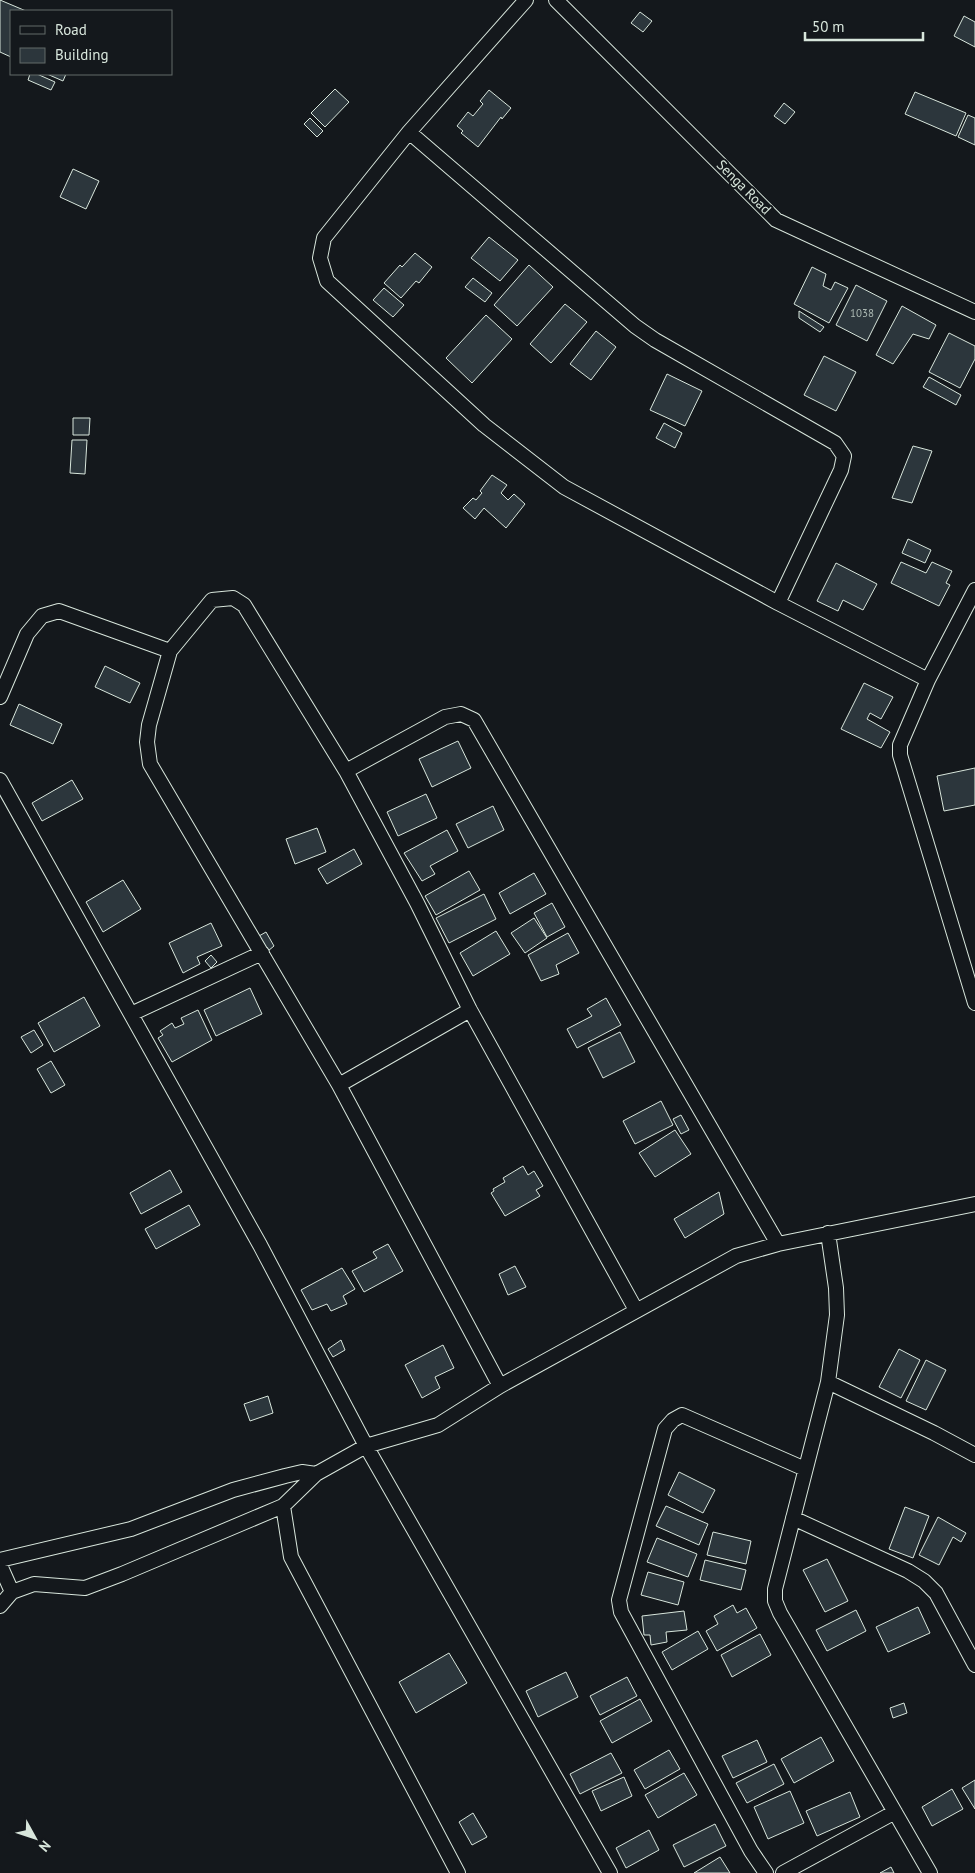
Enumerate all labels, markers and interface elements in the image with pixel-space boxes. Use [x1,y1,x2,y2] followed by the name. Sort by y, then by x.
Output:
[10,10,172,75] legend
[805,10,922,42] scale bar
[812,17,845,36] text: 50 m
[55,20,87,39] text: Road
[55,45,109,64] text: Building
[713,156,775,218] street label: Senga Road
[850,306,874,320] house number: 1038
[10,1813,60,1863] north arrow
[35,1837,55,1856] text: N

